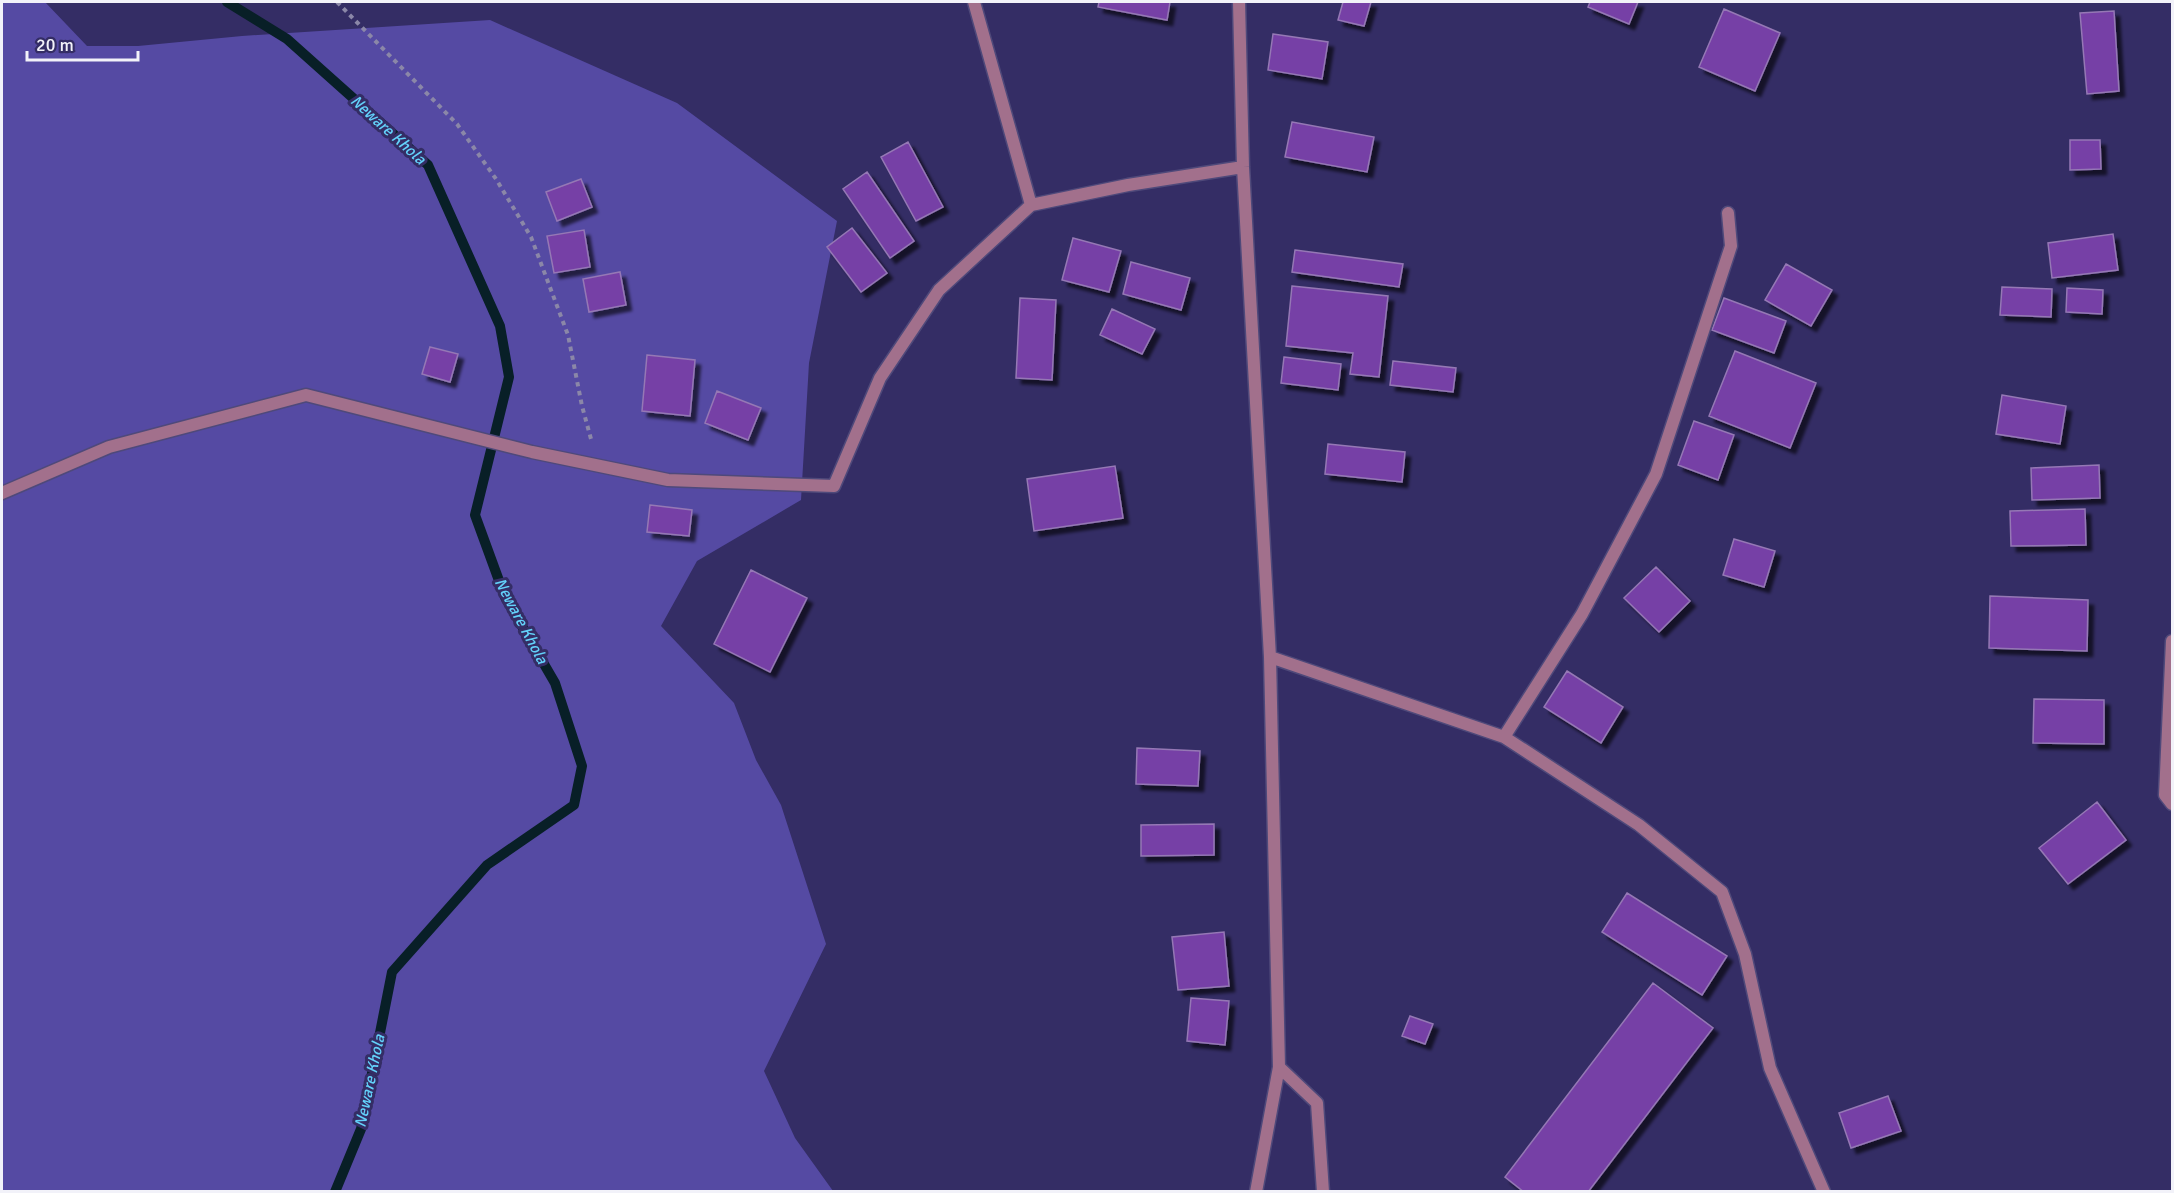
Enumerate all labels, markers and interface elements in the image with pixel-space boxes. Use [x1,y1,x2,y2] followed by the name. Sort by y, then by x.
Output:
[27,24,138,62] scale bar
[36,34,74,56] text: 20 m
[346,91,431,170] water label: Neware Khola
[490,574,552,668] water label: Neware Khola
[350,1032,390,1129] water label: Neware Khola

